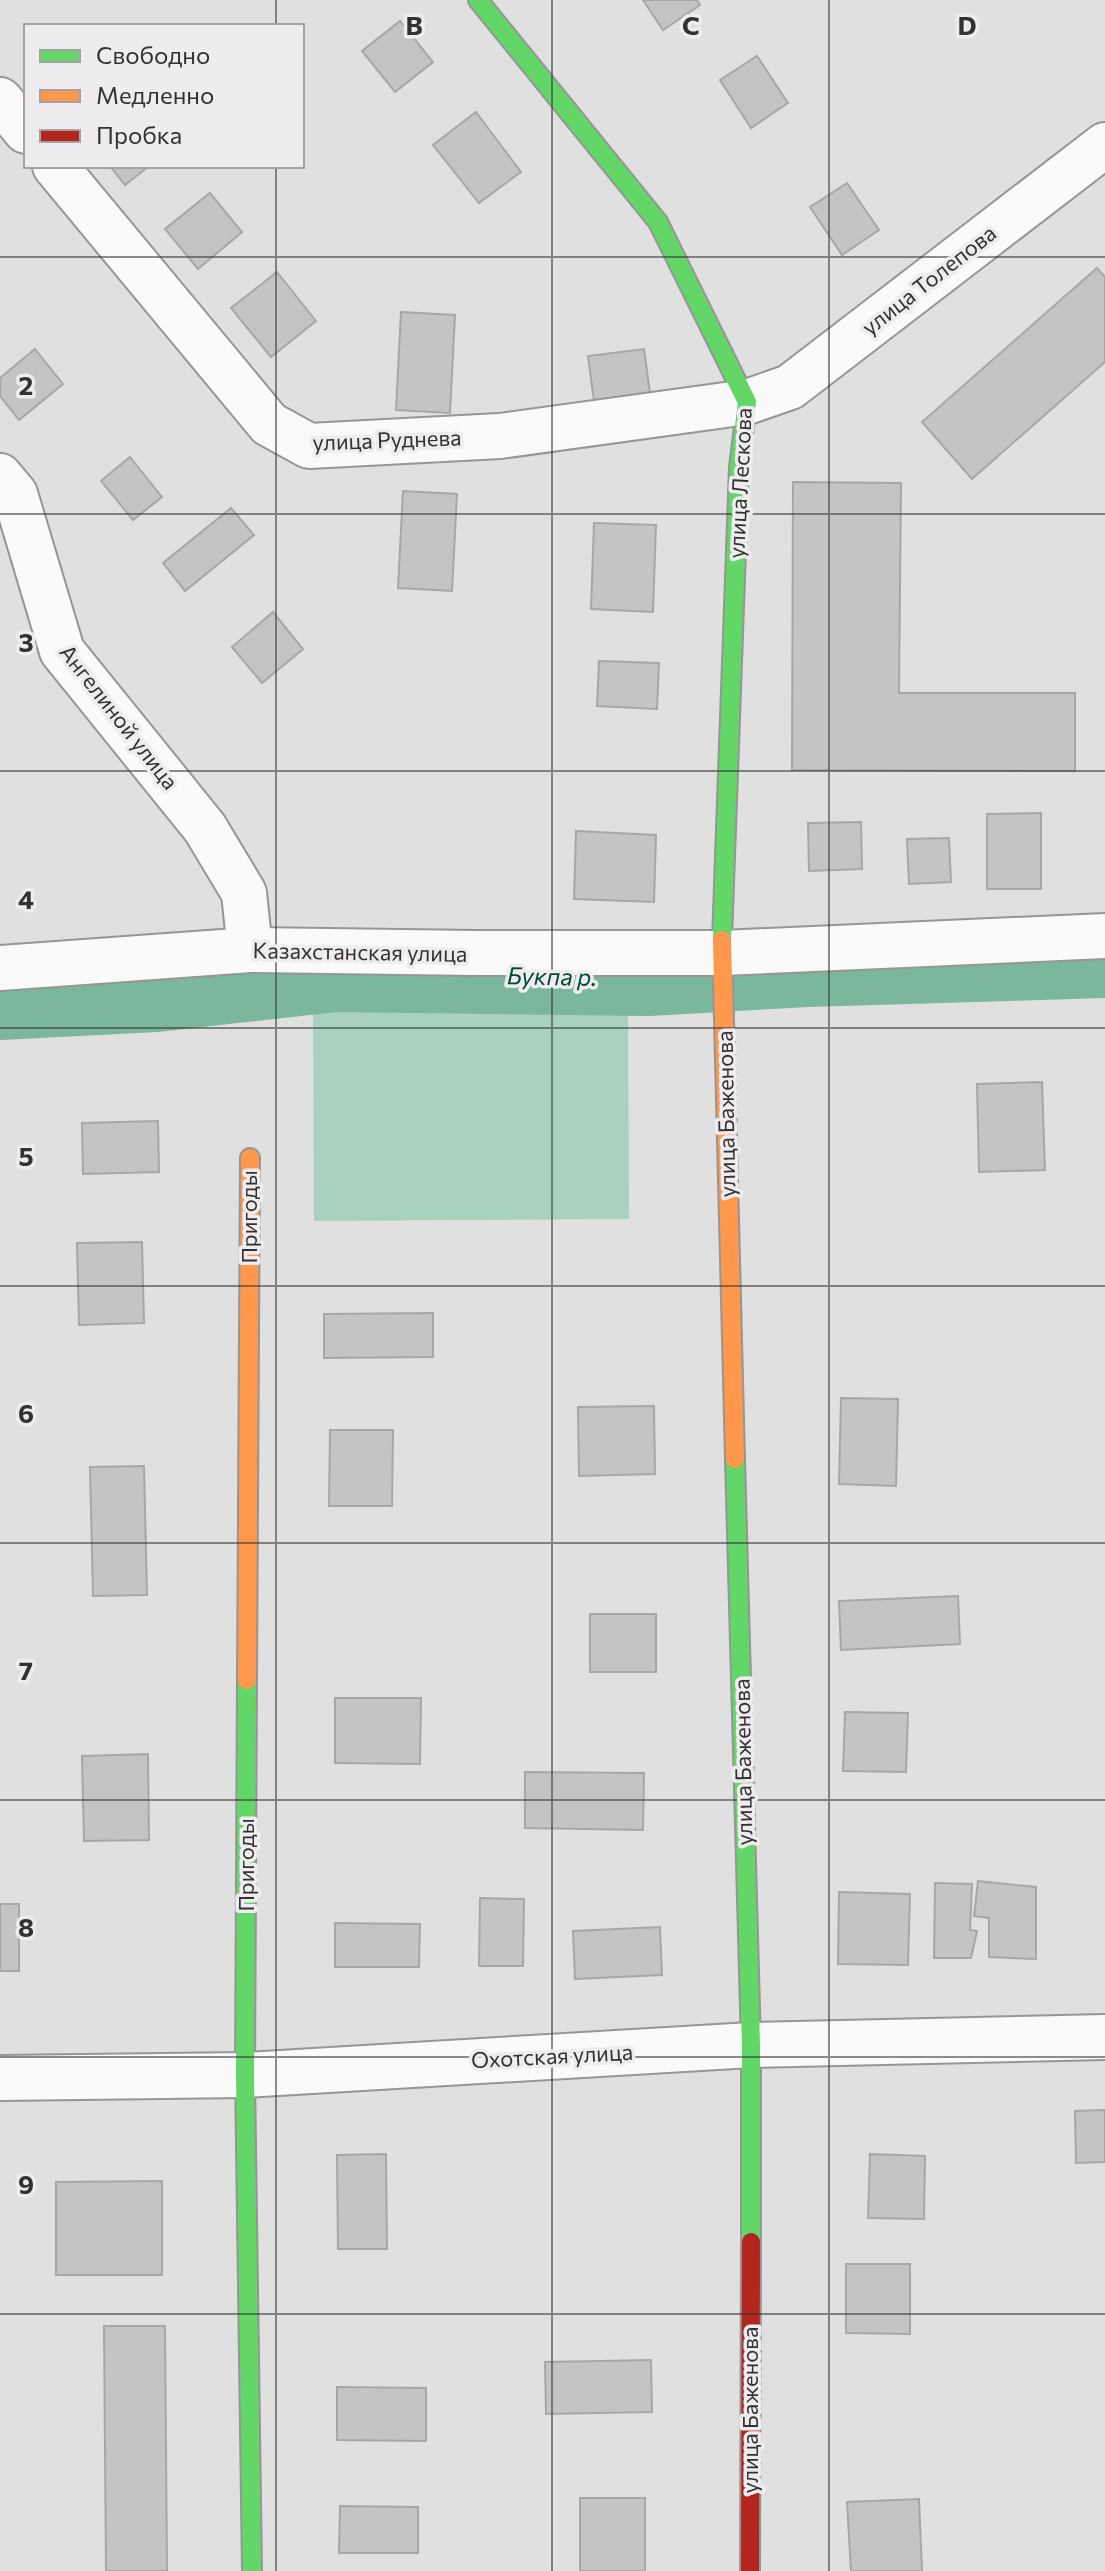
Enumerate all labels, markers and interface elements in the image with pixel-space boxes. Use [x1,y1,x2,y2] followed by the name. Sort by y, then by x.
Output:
[405,9,423,40] text: B
[682,9,700,40] text: C
[957,9,977,40] text: D
[24,24,304,168] legend
[96,40,210,69] text: Свободно
[96,80,214,109] text: Медленно
[96,120,182,149] text: Пробка
[856,219,1001,340] street label: улица Толепова
[19,369,33,400] text: 2
[722,407,757,559] street label: улица Лескова
[312,423,462,456] street label: улица Руднева
[18,626,34,657] text: 3
[54,639,184,795] street label: Ангелиной улица
[18,883,34,914] text: 4
[252,936,468,967] street label: Казахстанская улица
[507,960,597,991] water label: Букпа р.
[711,1030,740,1198] street label: улица Баженова
[18,1140,34,1171] text: 5
[235,1170,262,1264] street label: Пригоды
[18,1397,34,1428] text: 6
[19,1654,33,1685] text: 7
[728,1678,757,1846] street label: улица Баженова
[232,1818,259,1912] street label: Пригоды
[18,1911,34,1942] text: 8
[470,2038,634,2073] street label: Охотская улица
[18,2168,34,2199] text: 9
[736,2327,763,2493] street label: улица Баженова

